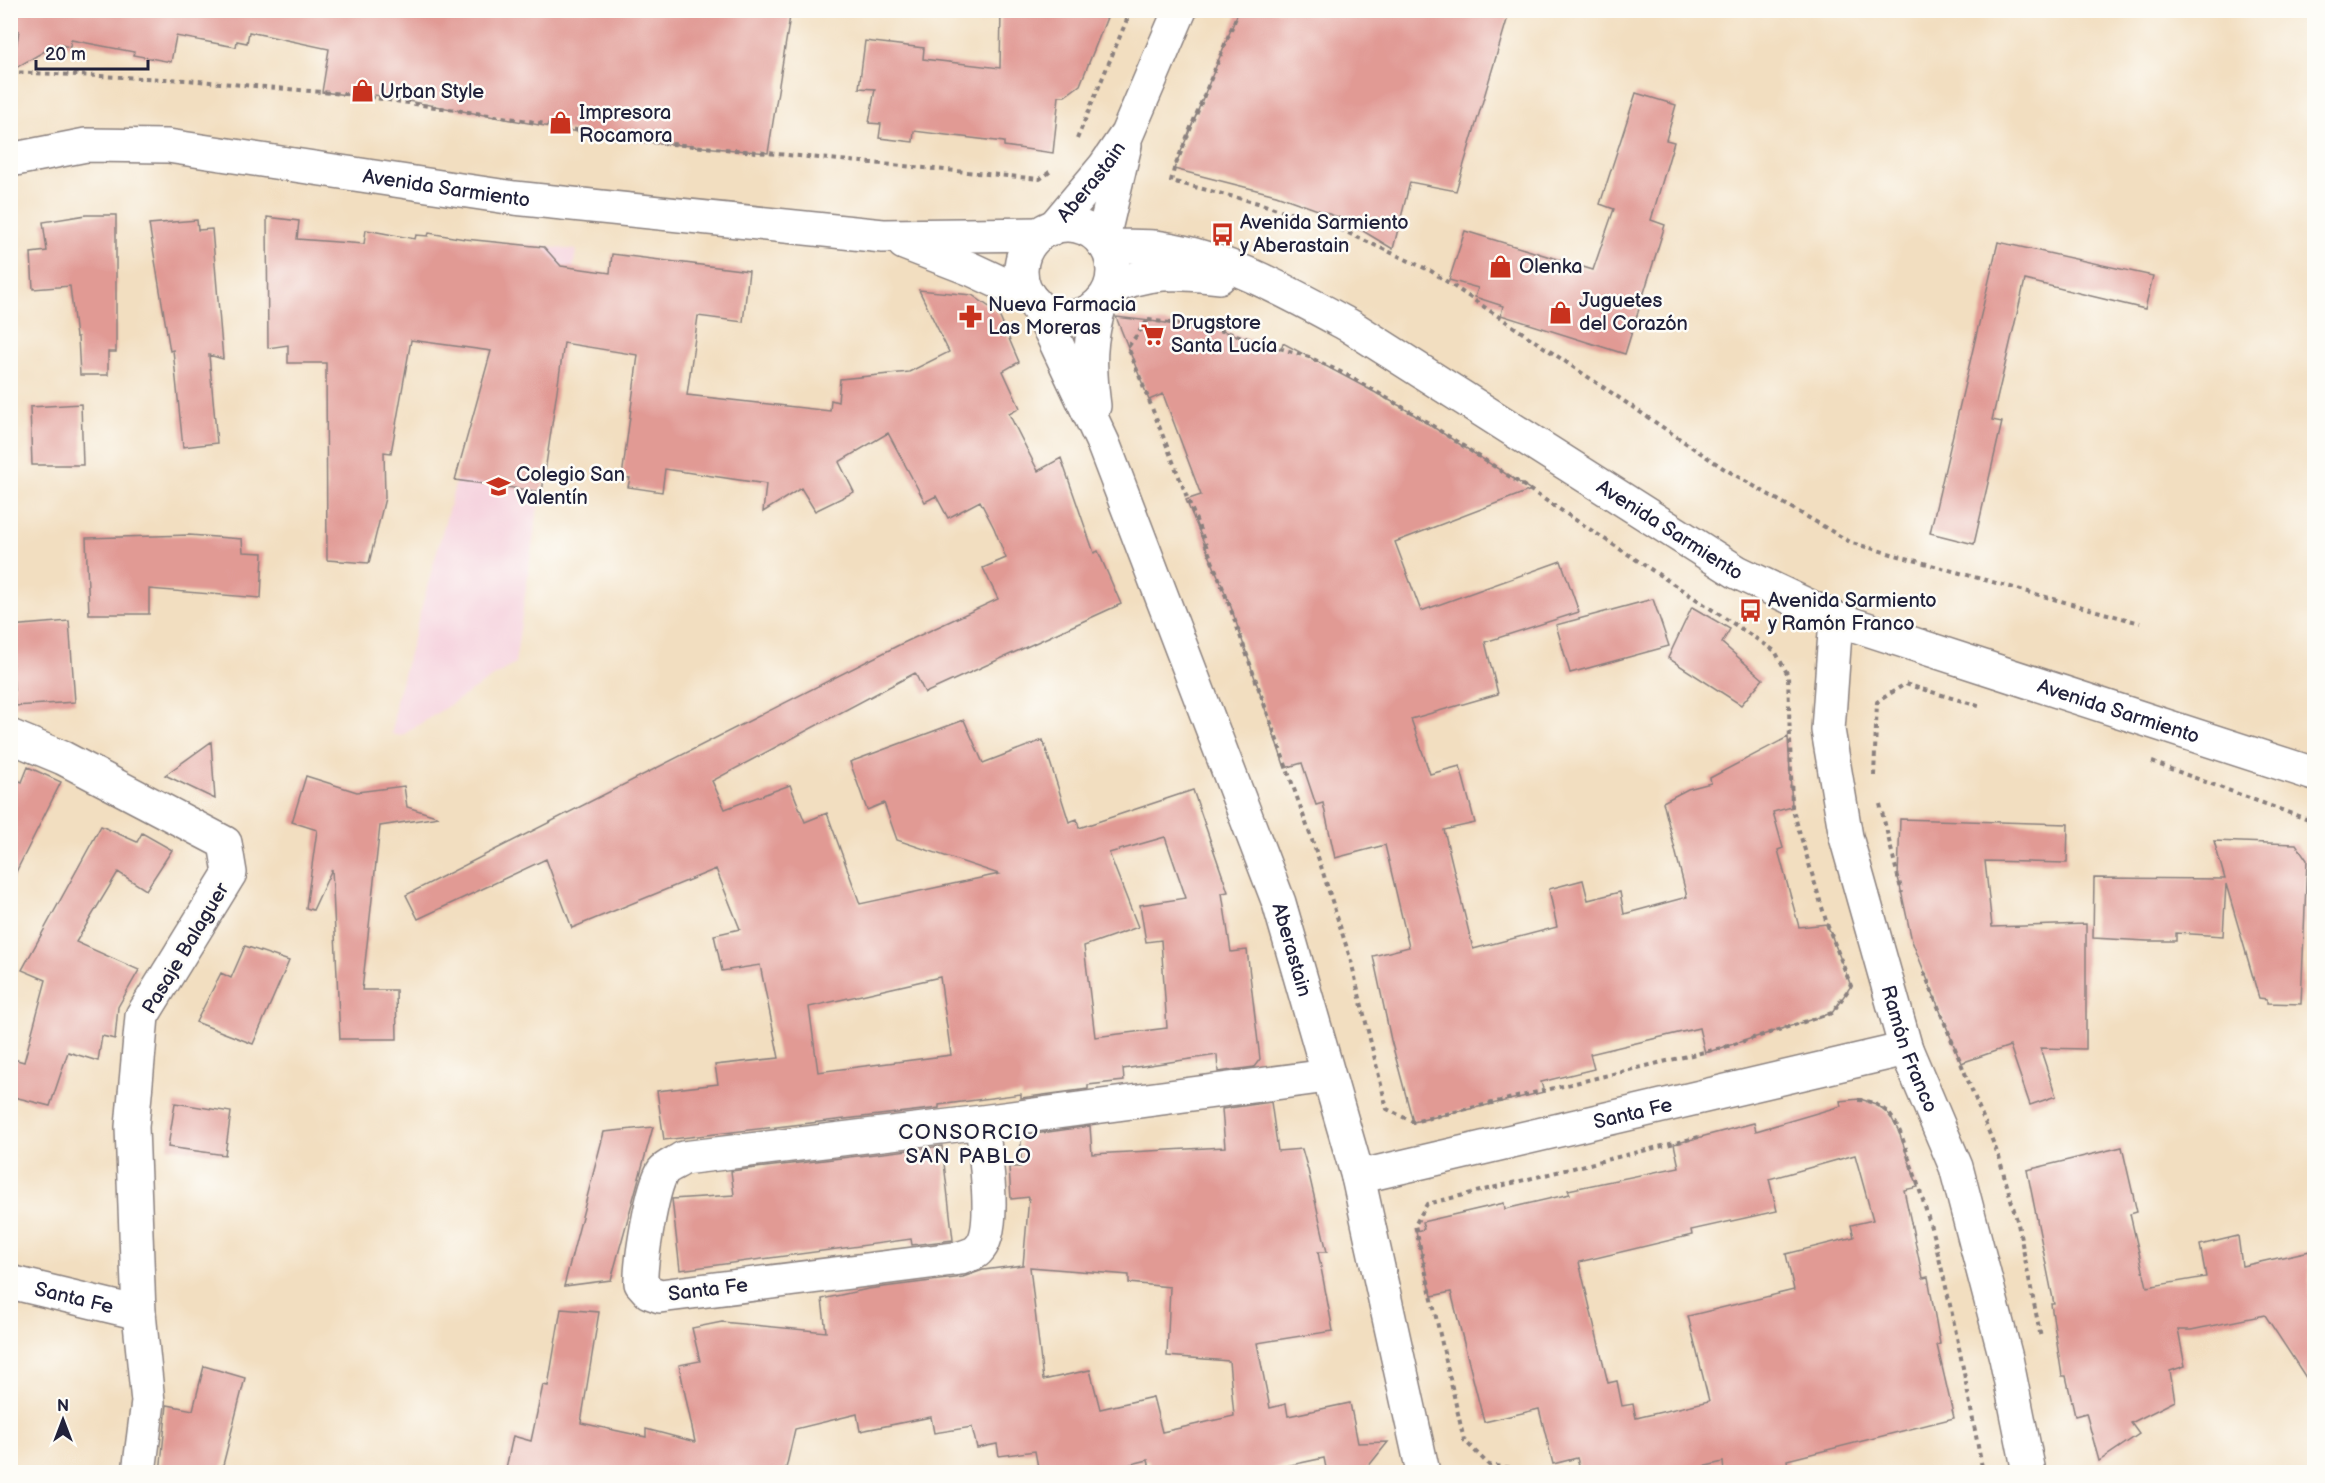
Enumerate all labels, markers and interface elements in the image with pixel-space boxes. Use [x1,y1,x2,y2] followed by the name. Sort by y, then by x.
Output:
[36,33,148,71] scale bar
[45,44,86,65] text: 20 m
[349,78,375,104] shop icon: Urban Style
[380,80,484,104] place label: Urban Style
[579,101,673,148] place label: Impresora Rocamora
[548,110,574,136] shop icon: Impresora Rocamora
[1052,137,1131,227] street label: Aberastain
[361,164,531,213] street label: Avenida Sarmiento
[1239,211,1409,258] place label: Avenida Sarmiento y Aberastain
[1209,221,1235,247] bus stop icon: Avenida Sarmiento y Aberastain
[1488,253,1514,279] shop icon: Olenka
[1519,255,1582,279] place label: Olenka
[1579,289,1688,336] place label: Juguetes del Corazón
[988,293,1136,340] place label: Nueva Farmacia Las Moreras
[1548,299,1574,325] shop icon: Juguetes del Corazón
[957,303,983,329] pharmacy icon: Nueva Farmacia Las Moreras
[1171,311,1277,358] place label: Drugstore Santa Lucía
[1140,321,1166,347] supermarket icon: Drugstore Santa Lucía
[516,463,625,510] place label: Colegio San Valentín
[485,473,511,499] school or university icon: Colegio San Valentín
[1592,475,1747,586] street label: Avenida Sarmiento
[1767,589,1937,636] place label: Avenida Sarmiento y Ramón Franco
[1737,598,1763,624] bus stop icon: Avenida Sarmiento y Ramón Franco
[2034,674,2202,749] street label: Avenida Sarmiento
[137,878,235,1018] street label: Pasaje Balaguer
[1267,900,1316,999] street label: Aberastain
[1876,983,1943,1116] street label: Ramón Franco
[1591,1093,1675,1135] street label: Santa Fe
[898,1120,1040,1169] district label: CONSORCIO SAN PABLO
[667,1273,749,1307] street label: Santa Fe
[32,1277,116,1319] street label: Santa Fe
[33,1390,93,1450] north arrow
[57,1397,69,1416] text: N

